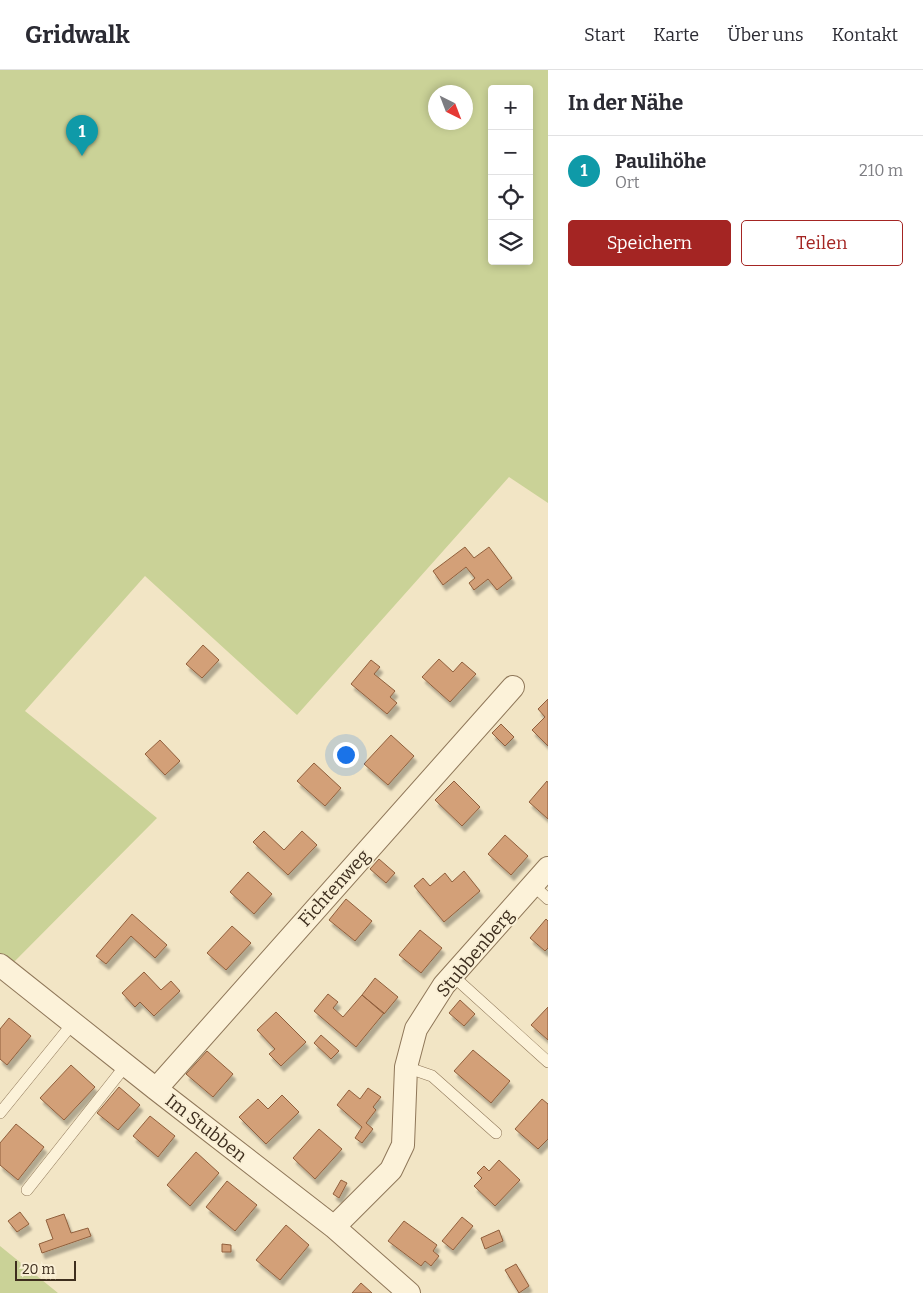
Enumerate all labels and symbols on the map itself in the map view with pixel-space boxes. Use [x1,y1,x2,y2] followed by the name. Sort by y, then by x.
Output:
[428,85,473,130] north arrow
[66,115,98,156] pin: 1
[333,742,359,768] your location
[294,845,374,931] street label: Fichtenweg
[432,904,518,1002] street label: Stubbenberg
[161,1089,252,1167] street label: Im Stubben
[15,1258,76,1281] scale bar

